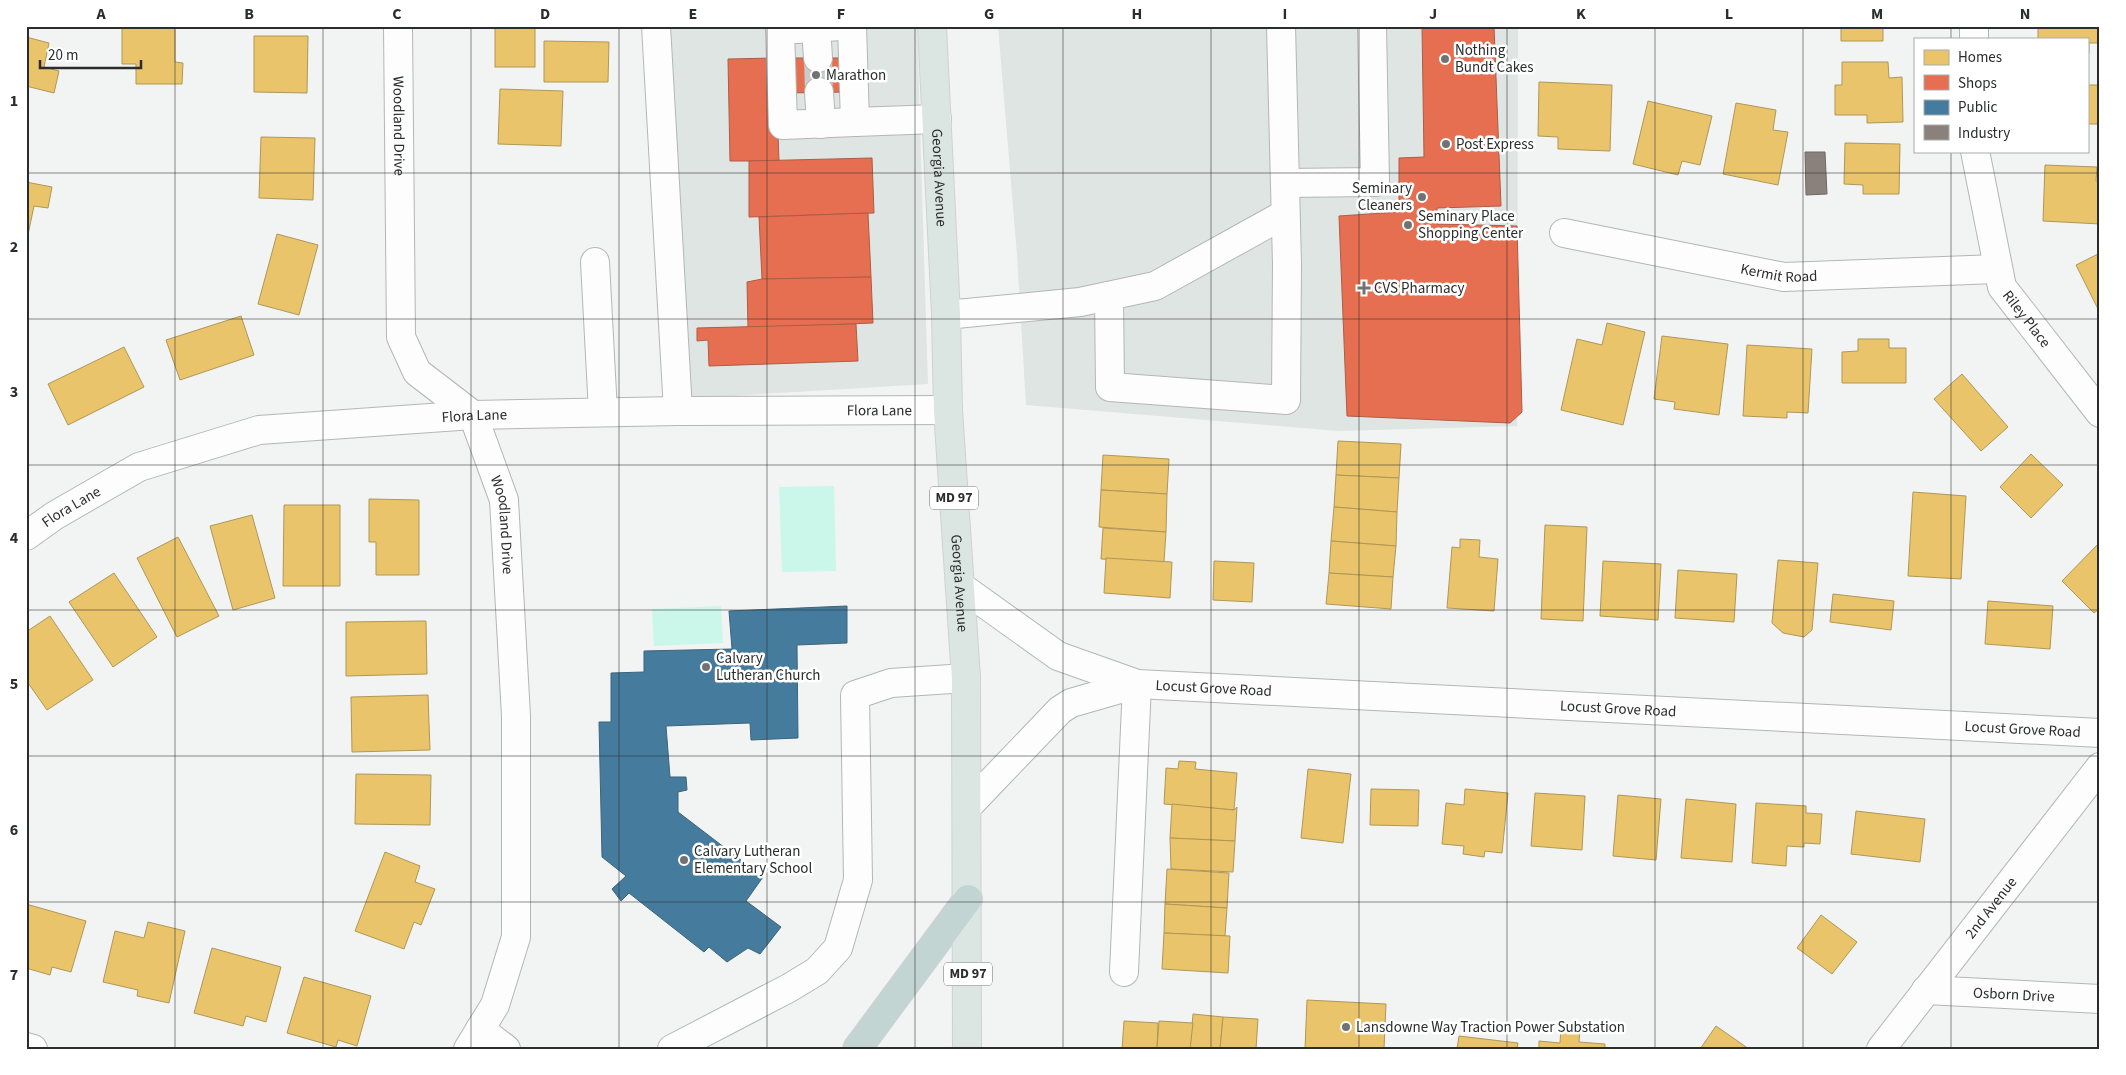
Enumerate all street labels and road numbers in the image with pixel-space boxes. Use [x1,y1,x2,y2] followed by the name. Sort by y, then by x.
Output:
[388,76,410,176] street label: Woodland Drive
[926,128,952,227] street label: Georgia Avenue
[1739,258,1818,288] street label: Kermit Road
[1998,286,2056,352] street label: Riley Place
[847,400,912,421] street label: Flora Lane
[441,404,507,428] street label: Flora Lane
[485,472,519,575] street label: Woodland Drive
[37,481,105,532] street label: Flora Lane
[930,486,978,509] road number: MD 97
[946,534,973,633] street label: Georgia Avenue
[1155,674,1272,701] street label: Locust Grove Road
[1559,695,1677,722] street label: Locust Grove Road
[1964,716,2081,743] street label: Locust Grove Road
[1960,872,2022,943] street label: 2nd Avenue
[944,962,992,986] road number: MD 97
[1973,982,2055,1007] street label: Osborn Drive

